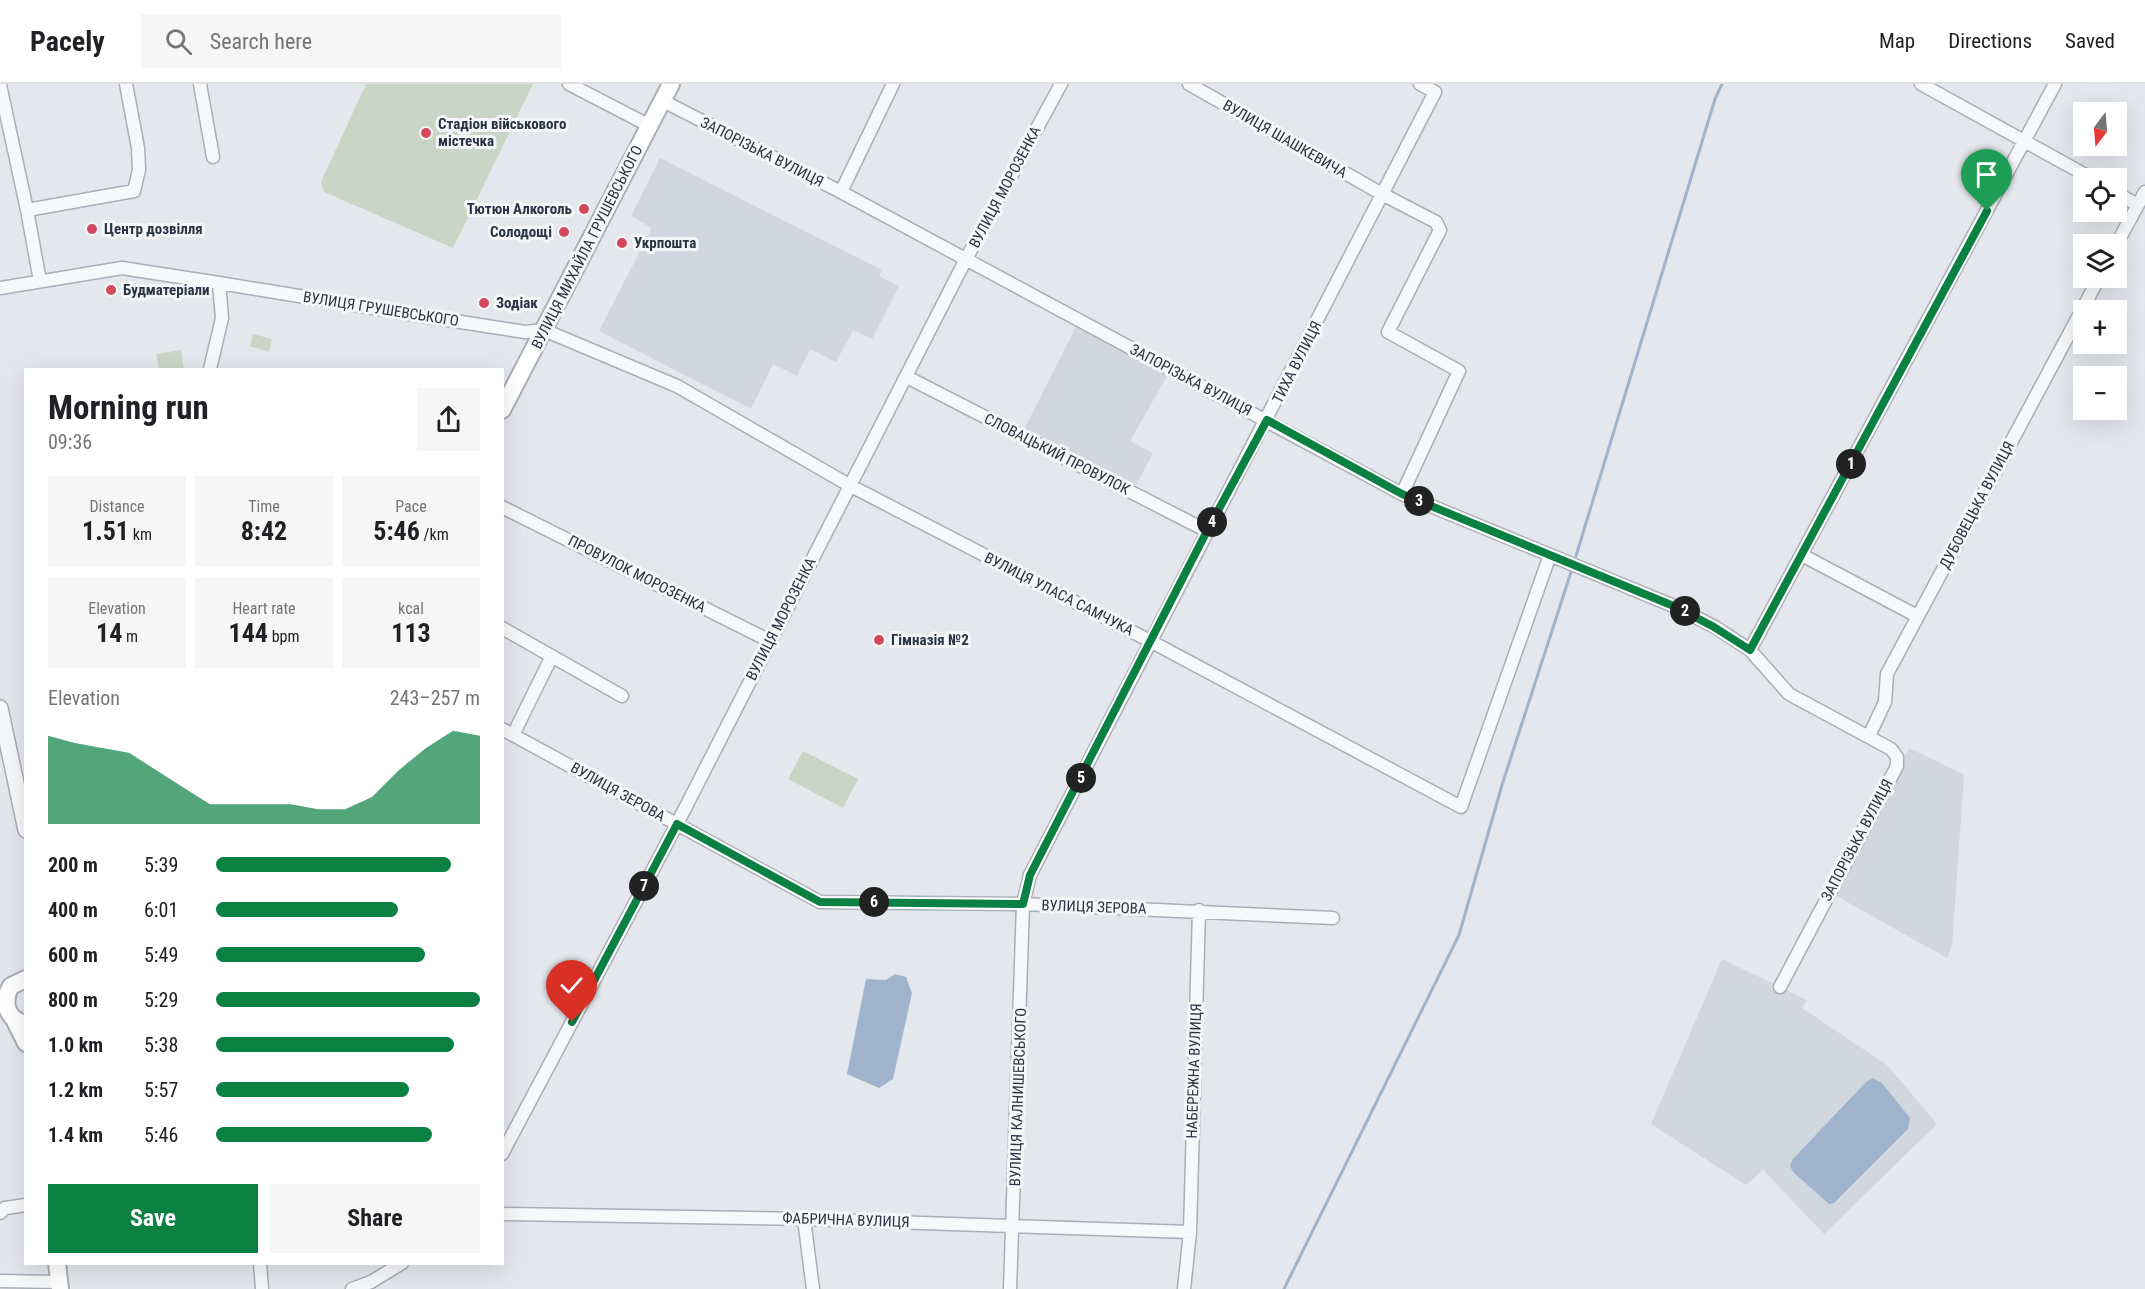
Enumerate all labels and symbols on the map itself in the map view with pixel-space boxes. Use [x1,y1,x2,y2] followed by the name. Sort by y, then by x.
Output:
[1220,96,1350,182] street label: ВУЛИЦЯ ШАШКЕВИЧА
[2073,102,2127,156] north arrow
[697,113,827,191] street label: ЗАПОРІЗЬКА ВУЛИЦЯ
[438,115,566,150] place label: Стадіон військового містечка
[965,123,1045,251] street label: ВУЛИЦЯ МОРОЗЕНКА
[419,126,433,140] marker: Стадіон військового містечка
[528,142,646,352] street label: ВУЛИЦЯ МИХАЙЛА ГРУШЕВСЬКОГО
[1961,149,2012,211] pin
[467,200,573,218] place label: Тютюн Алкоголь
[577,202,591,216] marker: Тютюн Алкоголь
[104,220,203,238] place label: Центр дозвілля
[85,222,99,236] marker: Центр дозвілля
[490,223,552,241] place label: Солодощі
[557,225,571,239] marker: Солодощі
[634,234,696,252] place label: Укрпошта
[615,236,629,250] marker: Укрпошта
[123,281,210,299] place label: Будматеріали
[104,283,118,297] marker: Будматеріали
[302,288,460,330] street label: ВУЛИЦЯ ГРУШЕВСЬКОГО
[496,294,538,312] place label: Зодіак
[477,296,491,310] marker: Зодіак
[1269,318,1325,406] street label: ТИХА ВУЛИЦЯ
[1127,340,1255,420] street label: ЗАПОРІЗЬКА ВУЛИЦЯ
[981,409,1133,499] street label: СЛОВАЦЬКИЙ ПРОВУЛОК
[1936,438,2018,572] street label: ДУБОВЕЦЬКА ВУЛИЦЯ
[1836,449,1866,479] pin: 1
[1404,486,1434,516] pin: 3
[1197,507,1227,537] pin: 4
[565,531,709,617] street label: ПРОВУЛОК МОРОЗЕНКА
[981,549,1137,640] street label: ВУЛИЦЯ УЛАСА САМЧУКА
[742,554,820,683] street label: ВУЛИЦЯ МОРОЗЕНКА
[1670,596,1700,626] pin: 2
[891,631,969,649] place label: Гімназія №2
[872,633,886,647] marker: Гімназія №2
[568,759,669,826] street label: ВУЛИЦЯ ЗЕРОВА
[1066,763,1096,793] pin: 5
[1817,776,1897,904] street label: ЗАПОРІЗЬКА ВУЛИЦЯ
[629,871,659,901] pin: 7
[859,887,889,917] pin: 6
[1041,896,1147,918] street label: ВУЛИЦЯ ЗЕРОВА
[546,960,597,1022] pin
[1183,1003,1205,1139] street label: НАБЕРЕЖНА ВУЛИЦЯ
[1006,1007,1030,1187] street label: ВУЛИЦЯ КАЛНИШЕВСЬКОГО
[782,1209,910,1231] street label: ФАБРИЧНА ВУЛИЦЯ

